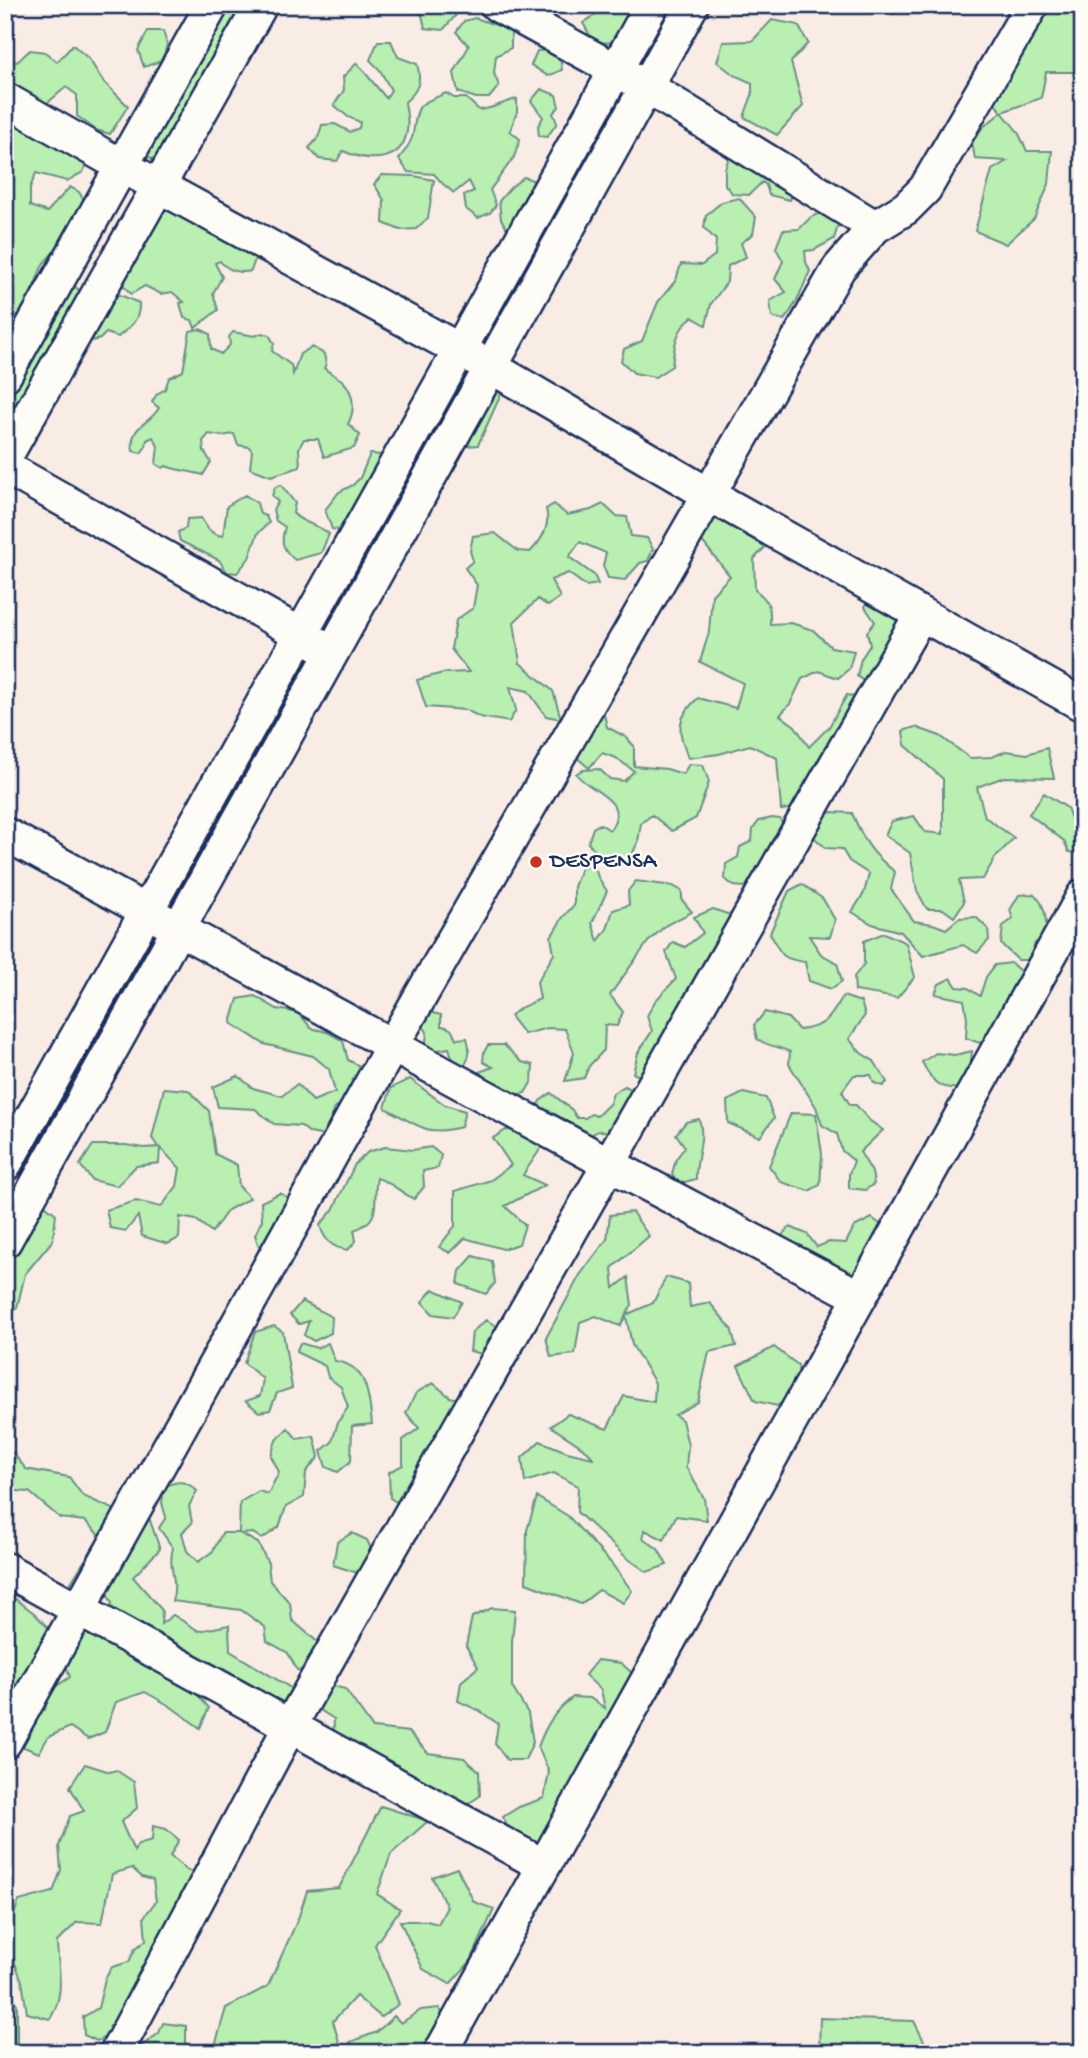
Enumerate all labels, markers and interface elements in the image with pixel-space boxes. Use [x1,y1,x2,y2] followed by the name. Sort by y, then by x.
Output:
[548,849,658,876] place label: DESPENSA
[528,854,544,870] marker: DESPENSA

